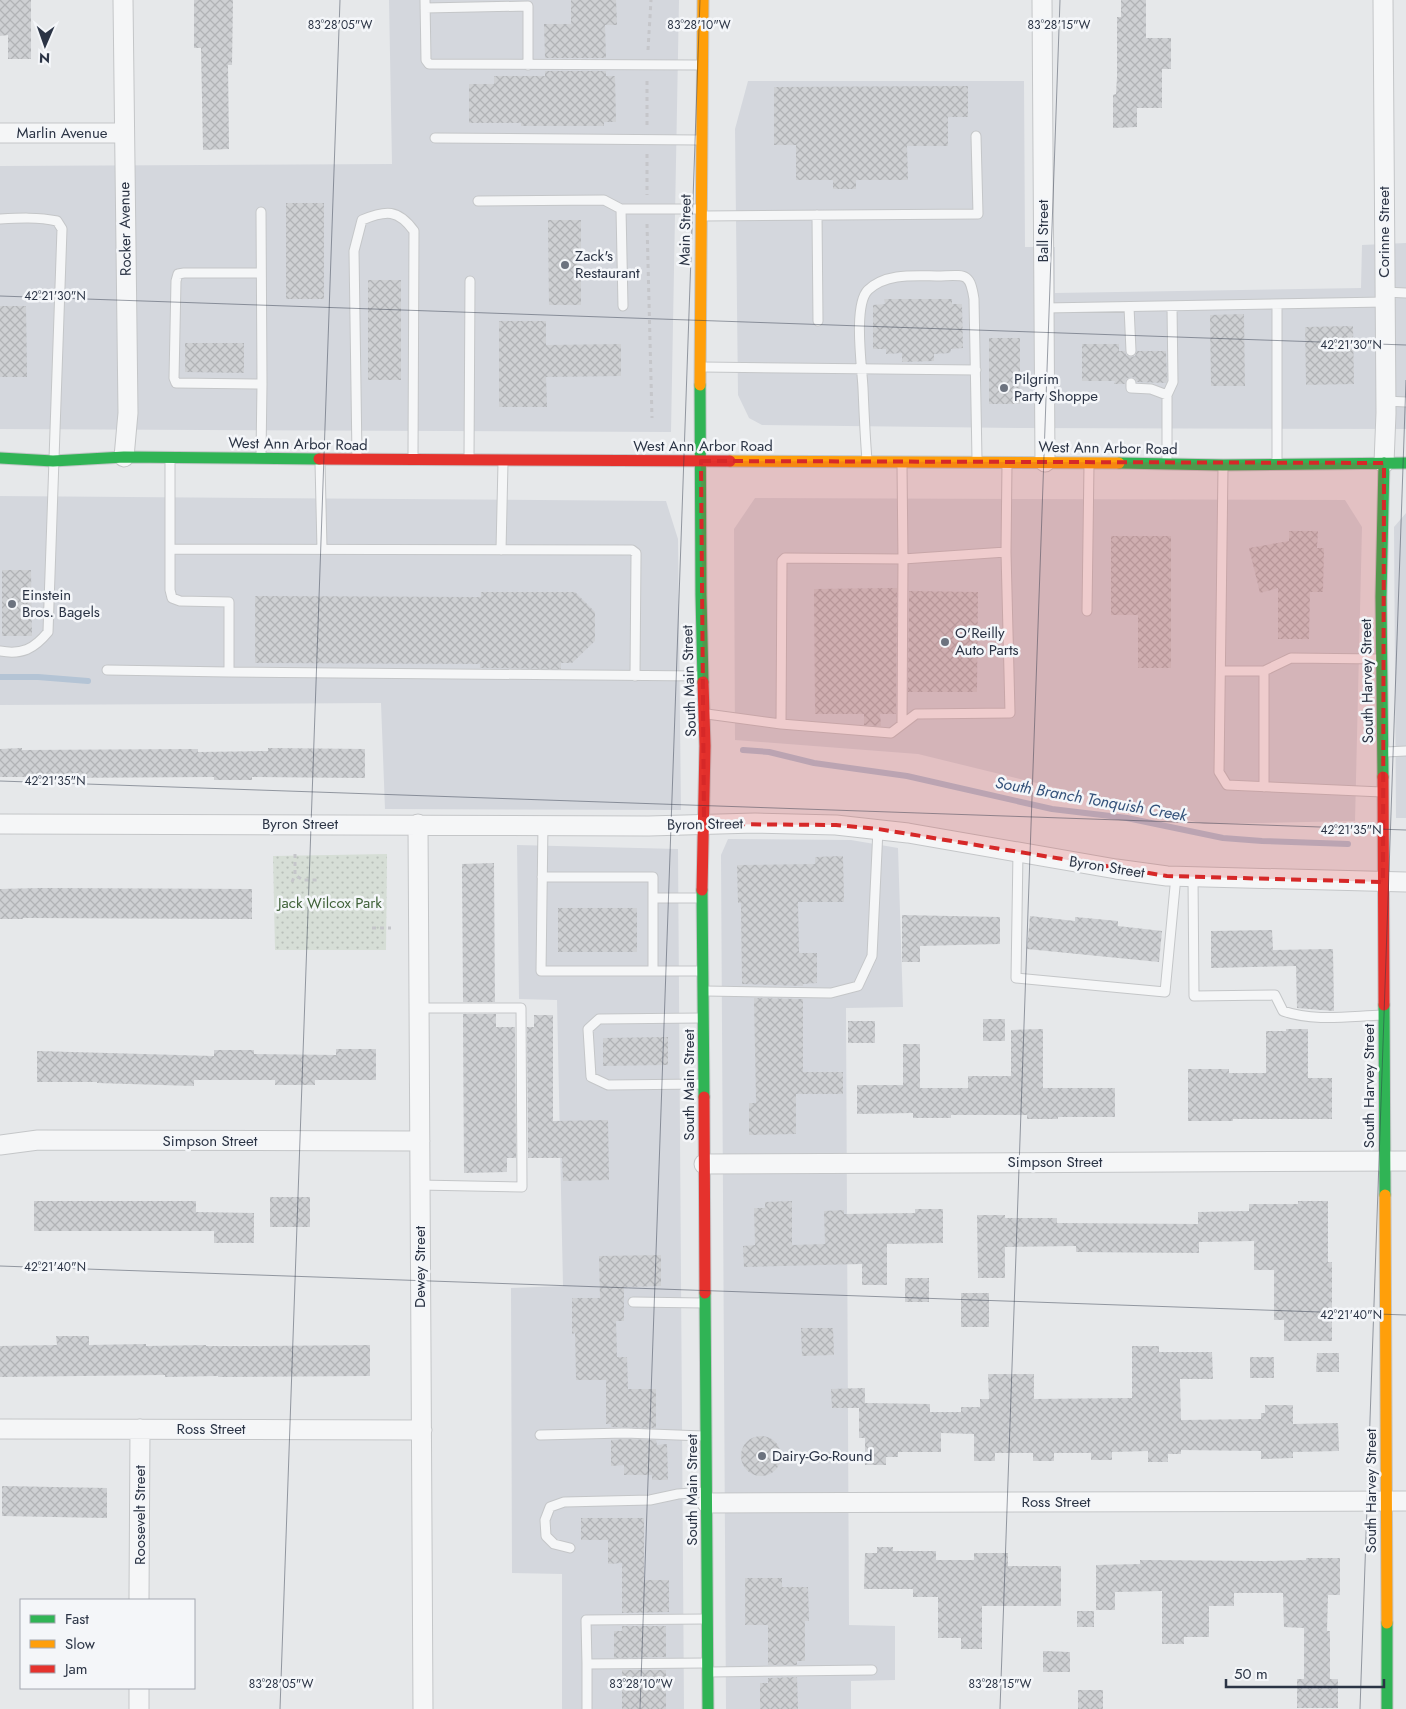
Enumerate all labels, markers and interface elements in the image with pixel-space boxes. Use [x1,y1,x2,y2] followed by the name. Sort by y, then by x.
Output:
[308,16,372,34] text: 83°28'05"W
[667,16,731,34] text: 83°28'10"W
[1028,16,1091,34] text: 83°28'15"W
[20,20,70,70] north arrow
[39,48,50,68] text: N
[17,122,108,144] street label: Marlin Avenue
[113,181,137,276] street label: Rocker Avenue
[1373,186,1395,278] street label: Corinne Street
[673,194,697,266] street label: Main Street
[1032,199,1054,262] street label: Ball Street
[575,245,640,284] place label: Zack's Restaurant
[559,259,571,271] marker: Zack's Restaurant
[24,287,86,305] text: 42°21'30"N
[1320,336,1382,354] text: 42°21'30"N
[1014,368,1098,407] place label: Pilgrim Party Shoppe
[998,382,1010,394] marker: Pilgrim Party Shoppe
[228,432,368,456] street label: West Ann Arbor Road
[633,435,773,457] street label: West Ann Arbor Road
[1038,436,1178,460] street label: West Ann Arbor Road
[22,584,100,623] place label: Einstein Bros. Bagels
[6,598,18,610] marker: Einstein Bros. Bagels
[1355,618,1379,743] street label: South Harvey Street
[955,622,1019,661] place label: O'Reilly Auto Parts
[676,624,702,737] street label: South Main Street
[939,636,951,648] marker: O'Reilly Auto Parts
[993,771,1190,827] water label: South Branch Tonquish Creek
[24,772,86,790] text: 42°21'35"N
[667,812,744,836] street label: Byron Street
[262,813,339,835] street label: Byron Street
[1320,821,1382,839] text: 42°21'35"N
[1068,850,1147,884] street label: Byron Street
[276,892,382,914] park label: Jack Wilcox Park
[1358,1023,1380,1148] street label: South Harvey Street
[678,1029,700,1141] street label: South Main Street
[163,1130,258,1152] street label: Simpson Street
[1008,1151,1103,1173] street label: Simpson Street
[409,1226,431,1308] street label: Dewey Street
[24,1258,86,1276] text: 42°21'40"N
[1320,1306,1382,1324] text: 42°21'40"N
[177,1418,246,1440] street label: Ross Street
[1360,1428,1382,1553] street label: South Harvey Street
[681,1434,703,1546] street label: South Main Street
[772,1445,873,1467] place label: Dairy-Go-Round
[756,1450,768,1462] marker: Dairy-Go-Round
[129,1465,151,1565] street label: Roosevelt Street
[1022,1491,1091,1513] street label: Ross Street
[20,1599,195,1689] legend
[65,1608,89,1630] text: Fast
[65,1633,96,1655] text: Slow
[1226,1656,1384,1688] scale bar
[63,1658,88,1680] text: Jam
[1234,1663,1268,1685] text: 50 m
[249,1675,313,1693] text: 83°28'05"W
[609,1675,673,1693] text: 83°28'10"W
[969,1675,1032,1693] text: 83°28'15"W

